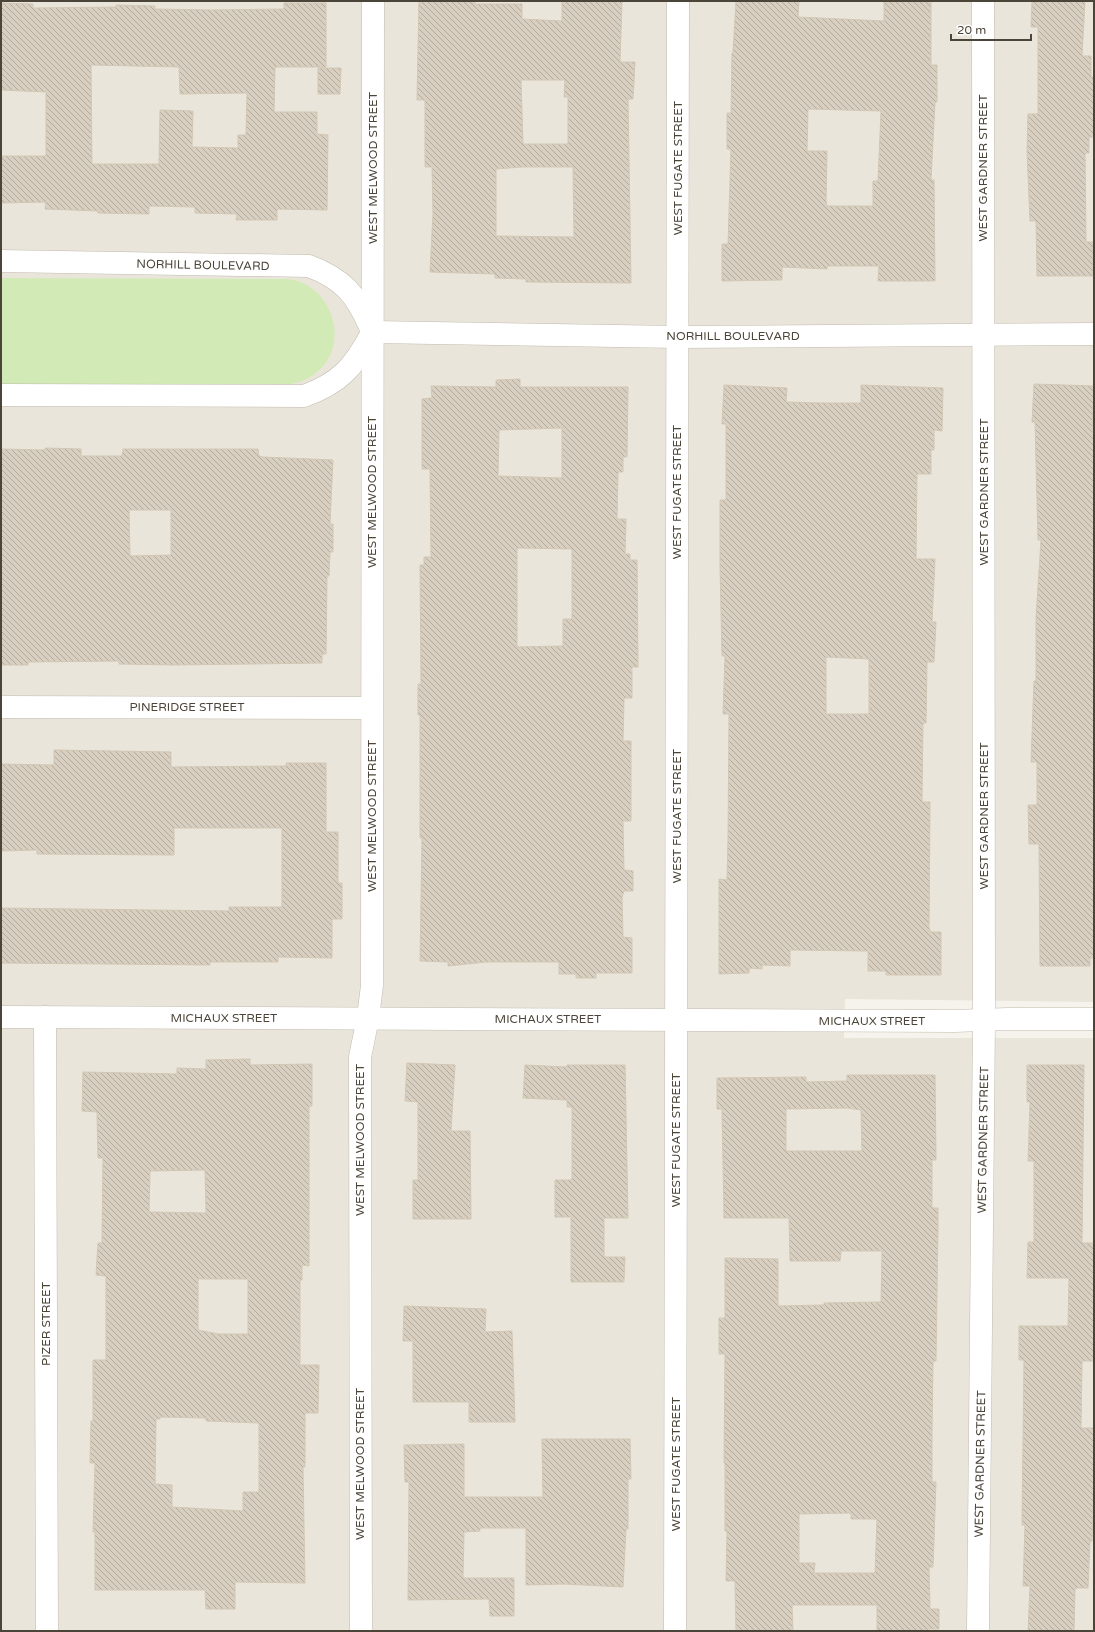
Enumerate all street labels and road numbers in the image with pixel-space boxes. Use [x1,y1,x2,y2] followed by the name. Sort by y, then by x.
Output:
[366,91,380,244] street label: WEST MELWOOD STREET
[976,94,990,242] street label: WEST GARDNER STREET
[671,100,685,235] street label: WEST FUGATE STREET
[136,257,270,273] street label: NORHILL BOULEVARD
[666,329,800,343] street label: NORHILL BOULEVARD
[365,415,379,568] street label: WEST MELWOOD STREET
[977,418,991,566] street label: WEST GARDNER STREET
[670,424,684,559] street label: WEST FUGATE STREET
[129,700,245,714] street label: PINERIDGE STREET
[365,739,379,892] street label: WEST MELWOOD STREET
[977,742,991,890] street label: WEST GARDNER STREET
[670,748,684,883] street label: WEST FUGATE STREET
[171,1011,278,1025] street label: MICHAUX STREET
[495,1012,602,1026] street label: MICHAUX STREET
[819,1014,926,1028] street label: MICHAUX STREET
[353,1063,367,1216] street label: WEST MELWOOD STREET
[975,1066,991,1214] street label: WEST GARDNER STREET
[669,1072,683,1207] street label: WEST FUGATE STREET
[39,1281,53,1366] street label: PIZER STREET
[353,1387,367,1540] street label: WEST MELWOOD STREET
[972,1390,988,1538] street label: WEST GARDNER STREET
[669,1396,683,1531] street label: WEST FUGATE STREET

